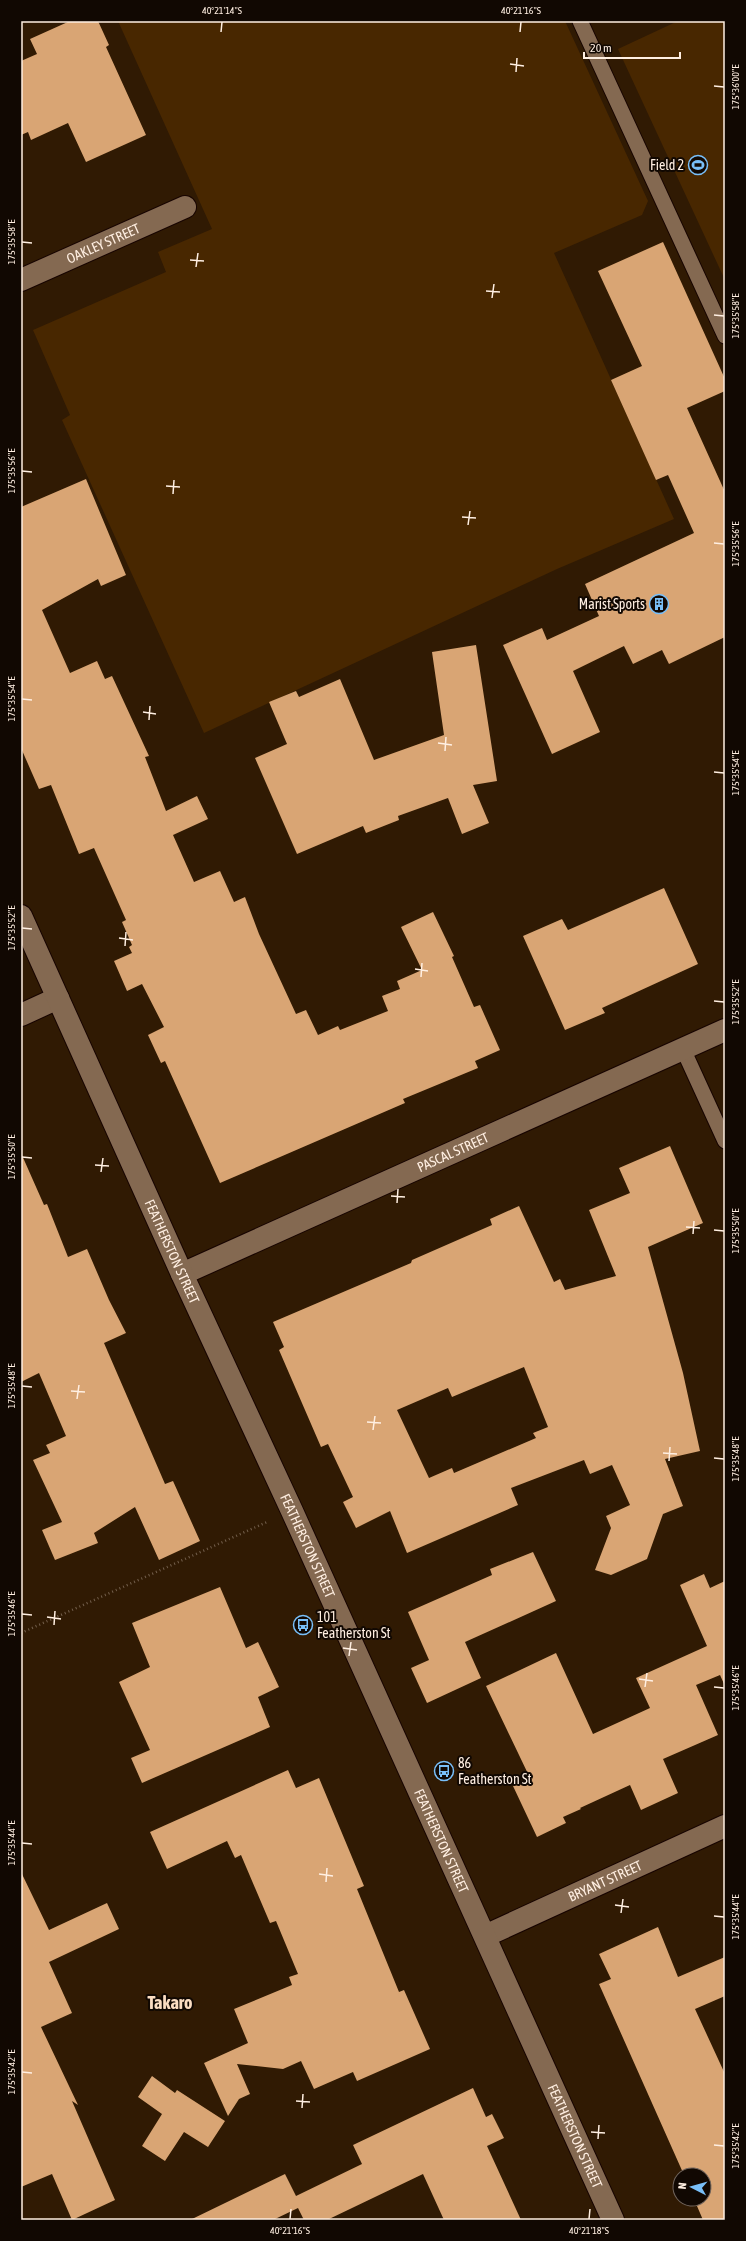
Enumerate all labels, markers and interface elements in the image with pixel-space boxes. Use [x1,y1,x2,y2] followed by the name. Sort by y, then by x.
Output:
[202,5,242,16] text: 40°21'14"S
[501,5,541,16] text: 40°21'16"S
[584,34,680,60] scale bar
[590,41,612,55] text: 20 m
[730,64,741,109] text: 175°36'00"E
[687,154,709,176] sports icon: Field 2
[650,157,684,173] place label: Field 2
[6,219,17,264] text: 175°35'58"E
[64,220,142,267] street label: OAKLEY STREET
[730,293,741,338] text: 175°35'58"E
[6,448,17,493] text: 175°35'56"E
[730,521,741,566] text: 175°35'56"E
[648,593,670,615] building icon: Marist Sports
[579,596,645,612] place label: Marist Sports
[6,676,17,721] text: 175°35'54"E
[730,750,741,795] text: 175°35'54"E
[6,905,17,950] text: 175°35'52"E
[730,979,741,1024] text: 175°35'52"E
[415,1129,491,1175] street label: PASCAL STREET
[6,1134,17,1179] text: 175°35'50"E
[142,1197,203,1306] street label: FEATHERSTON STREET
[730,1208,741,1253] text: 175°35'50"E
[6,1363,17,1408] text: 175°35'48"E
[730,1436,741,1481] text: 175°35'48"E
[277,1491,338,1600] street label: FEATHERSTON STREET
[6,1591,17,1636] text: 175°35'46"E
[317,1609,391,1641] place label: 101 Featherston St
[292,1614,314,1636] bus stop icon: 101 Featherston St
[730,1665,741,1710] text: 175°35'46"E
[458,1755,532,1787] place label: 86 Featherston St
[433,1760,455,1782] bus stop icon: 86 Featherston St
[411,1786,472,1895] street label: FEATHERSTON STREET
[6,1820,17,1865] text: 175°35'44"E
[566,1857,644,1905] street label: BRYANT STREET
[730,1894,741,1939] text: 175°35'44"E
[147,1992,193,2013] district label: Takaro
[6,2049,17,2094] text: 175°35'42"E
[545,2082,605,2191] street label: FEATHERSTON STREET
[730,2123,741,2168] text: 175°35'42"E
[672,2167,712,2207] north arrow
[676,2182,688,2190] text: N
[270,2225,310,2236] text: 40°21'16"S
[569,2225,609,2236] text: 40°21'18"S

